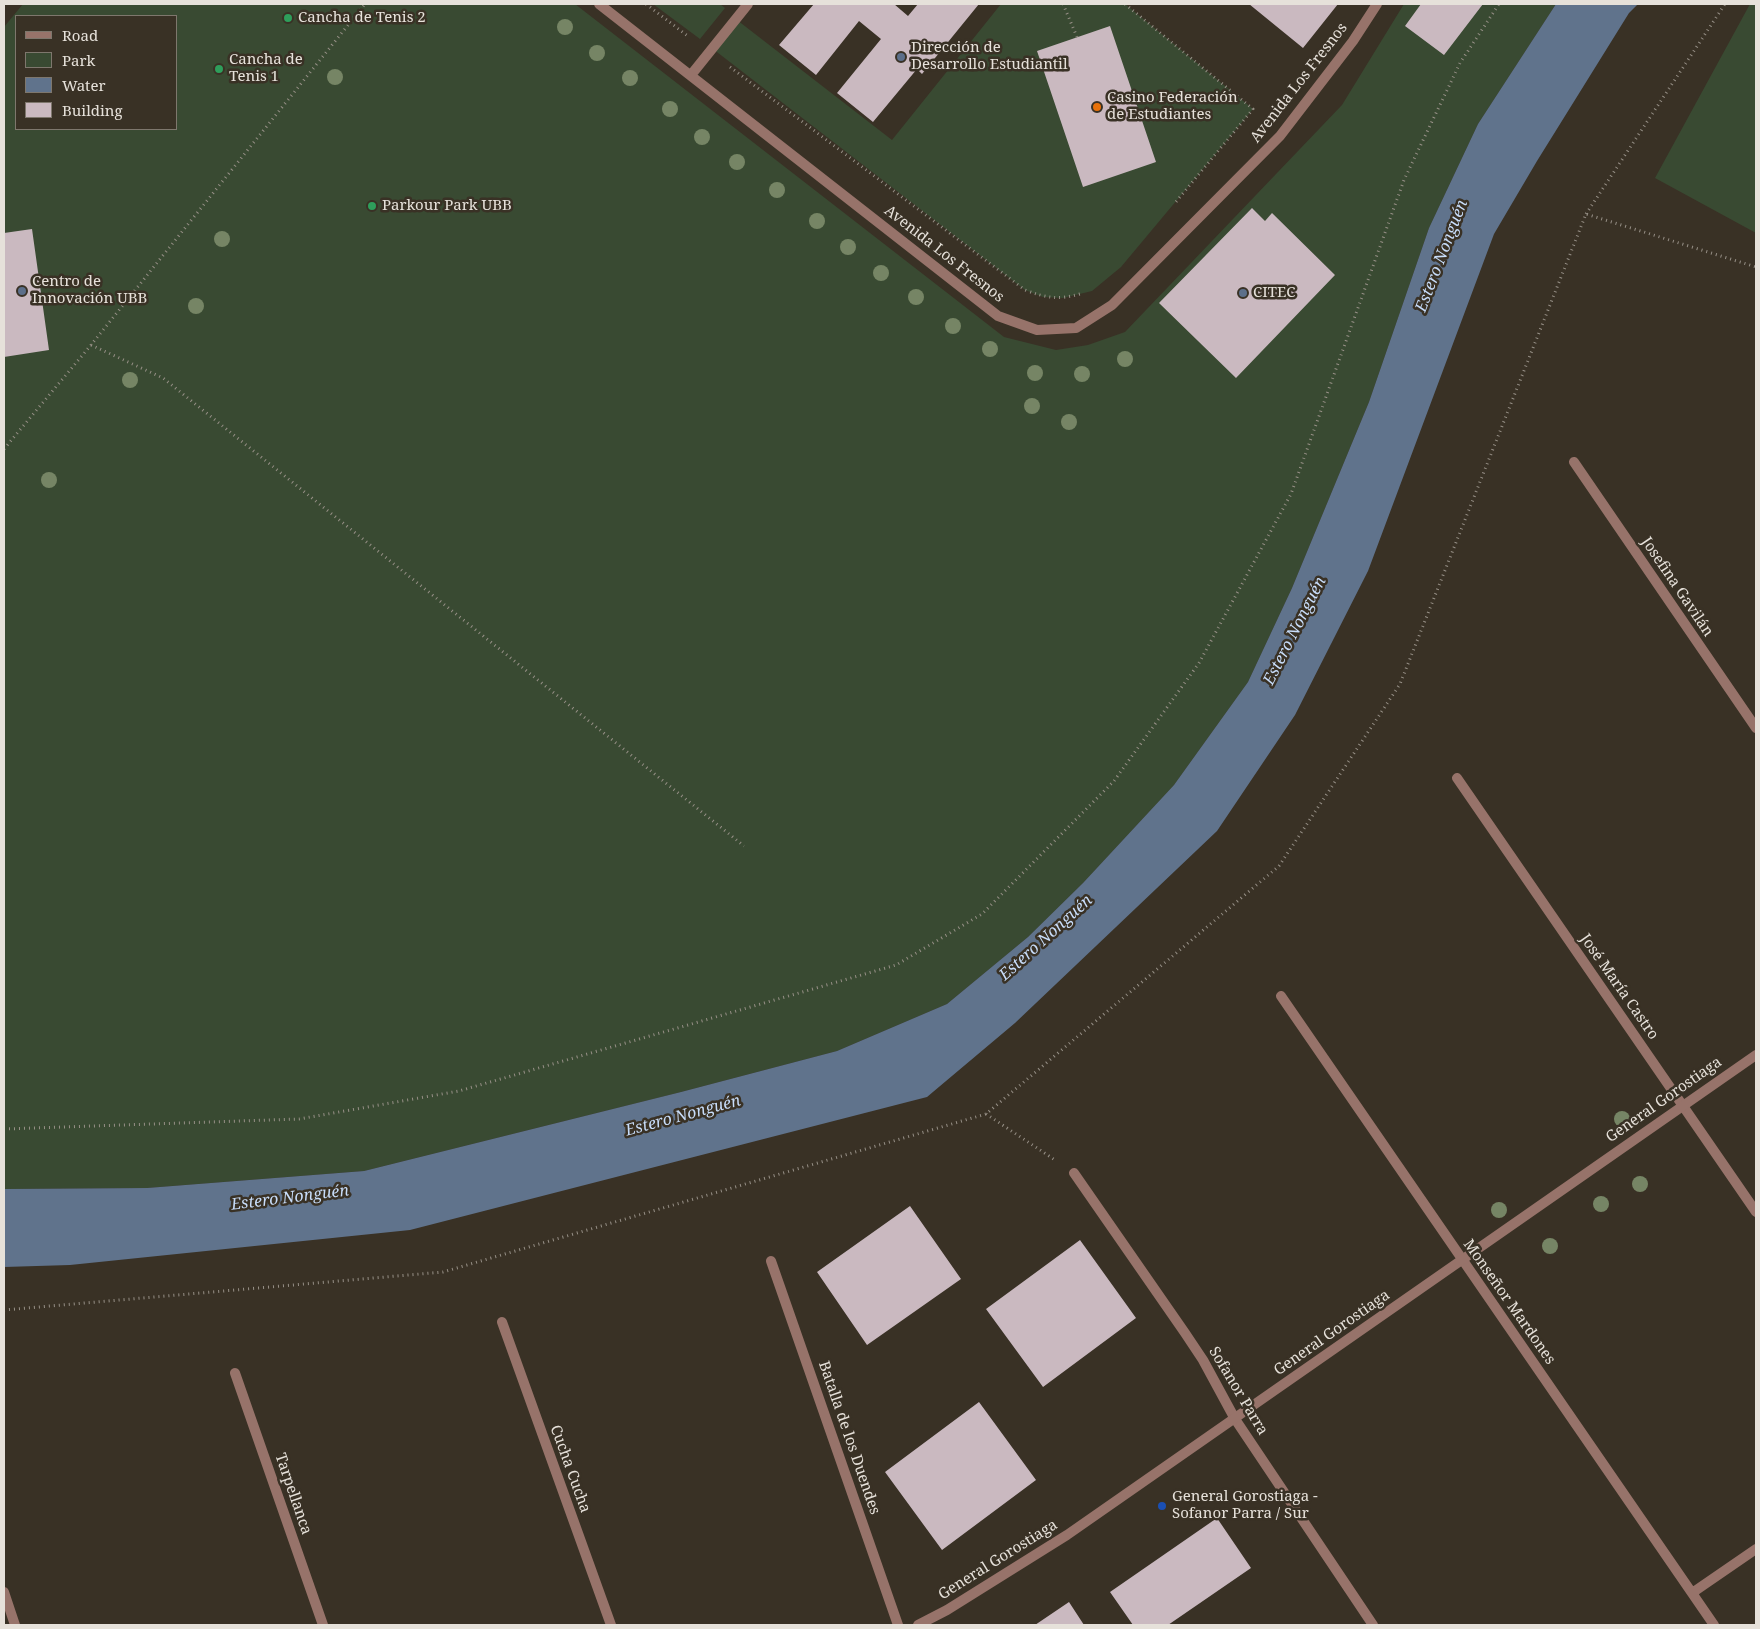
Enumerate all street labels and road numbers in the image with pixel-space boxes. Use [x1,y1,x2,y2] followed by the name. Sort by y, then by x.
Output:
[1247,20,1351,146] street label: Avenida Los Fresnos
[881,202,1007,306] street label: Avenida Los Fresnos
[1637,534,1717,640] street label: Josefina Gavilán
[1576,931,1662,1043] street label: José María Castro
[1603,1053,1725,1147] street label: General Gorostiaga
[1459,1236,1559,1368] street label: Monseñor Mardones
[1271,1286,1393,1380] street label: General Gorostiaga
[1205,1344,1271,1438] street label: Sofanor Parra
[814,1359,884,1517] street label: Batalla de los Duendes
[546,1423,594,1515] street label: Cucha Cucha
[271,1451,315,1537] street label: Tarpellanca
[935,1516,1061,1604] street label: General Gorostiaga

